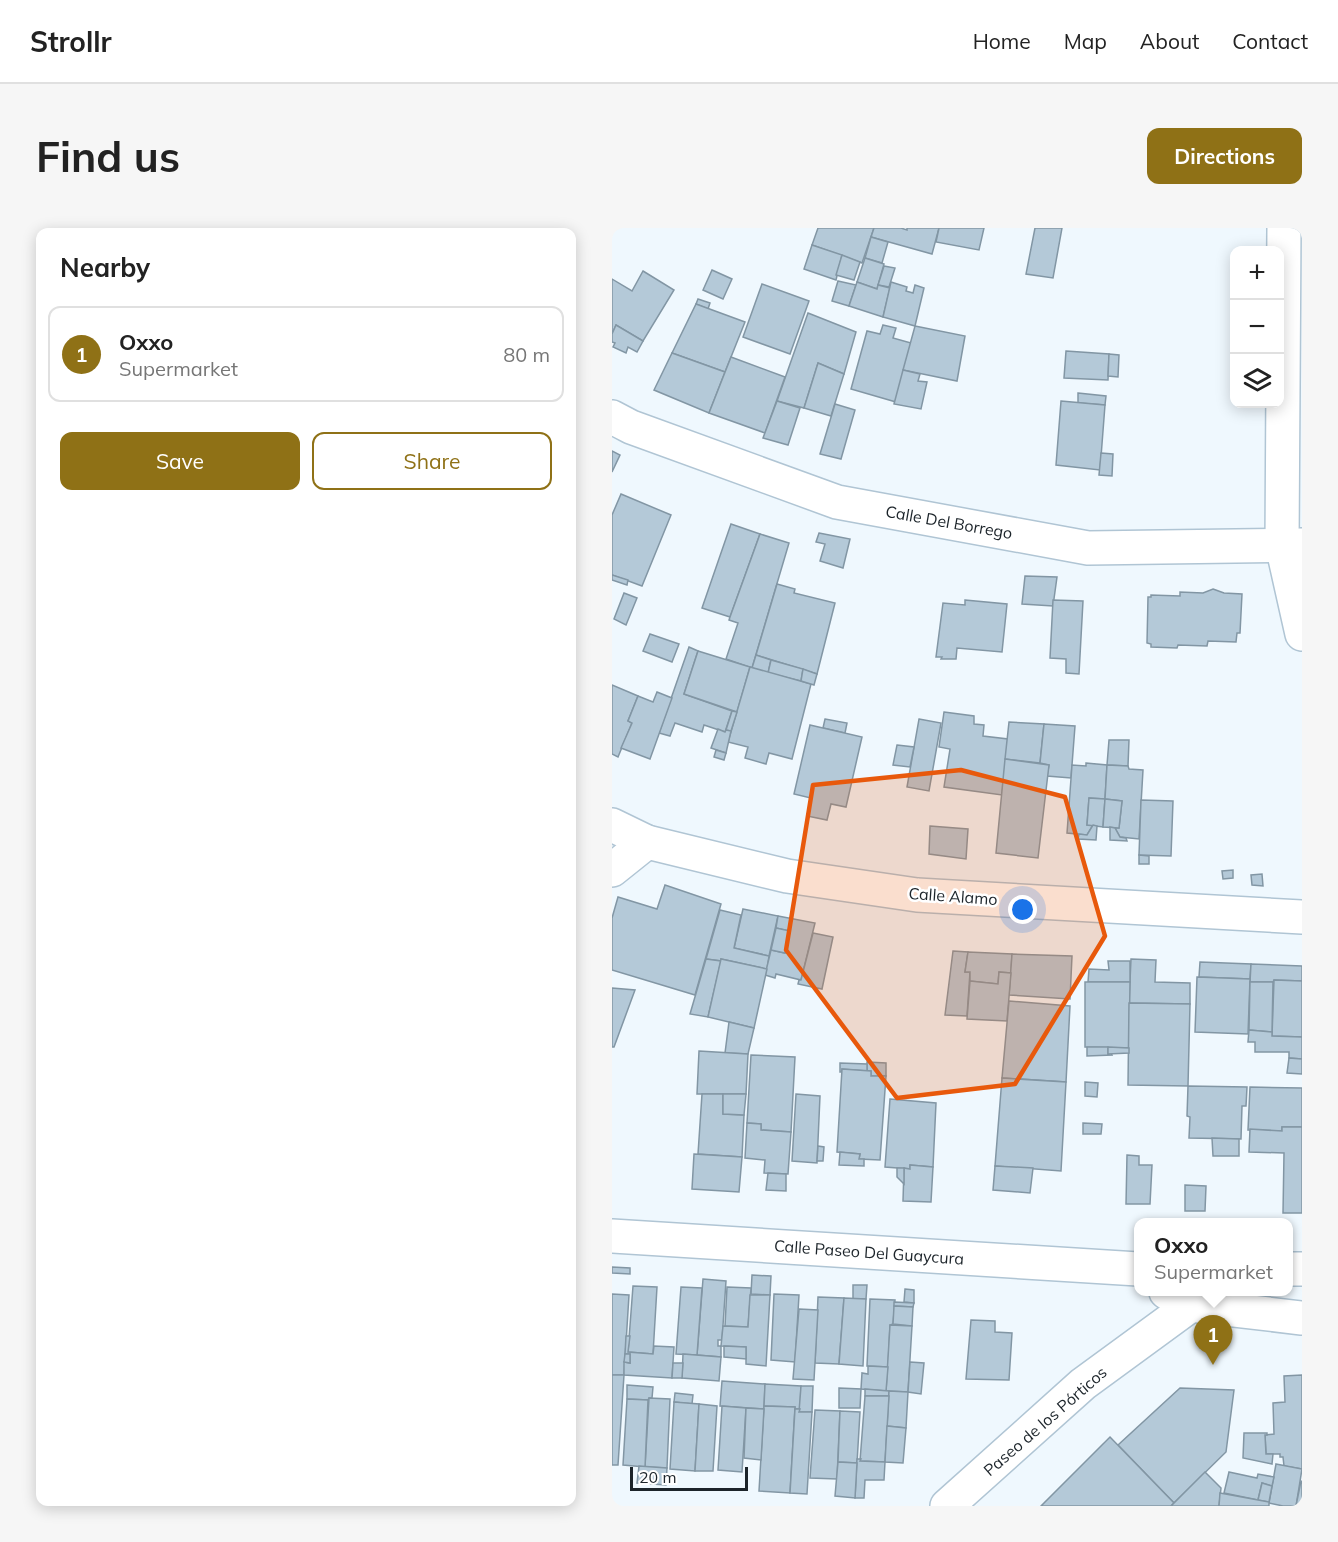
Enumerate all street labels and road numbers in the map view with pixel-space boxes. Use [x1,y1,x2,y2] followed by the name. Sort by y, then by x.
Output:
[884,501,1014,543] street label: Calle Del Borrego
[908,883,998,909] street label: Calle Alamo
[773,1235,965,1269] street label: Calle Paseo Del Guaycura
[979,1362,1111,1480] street label: Paseo de los Pórticos

